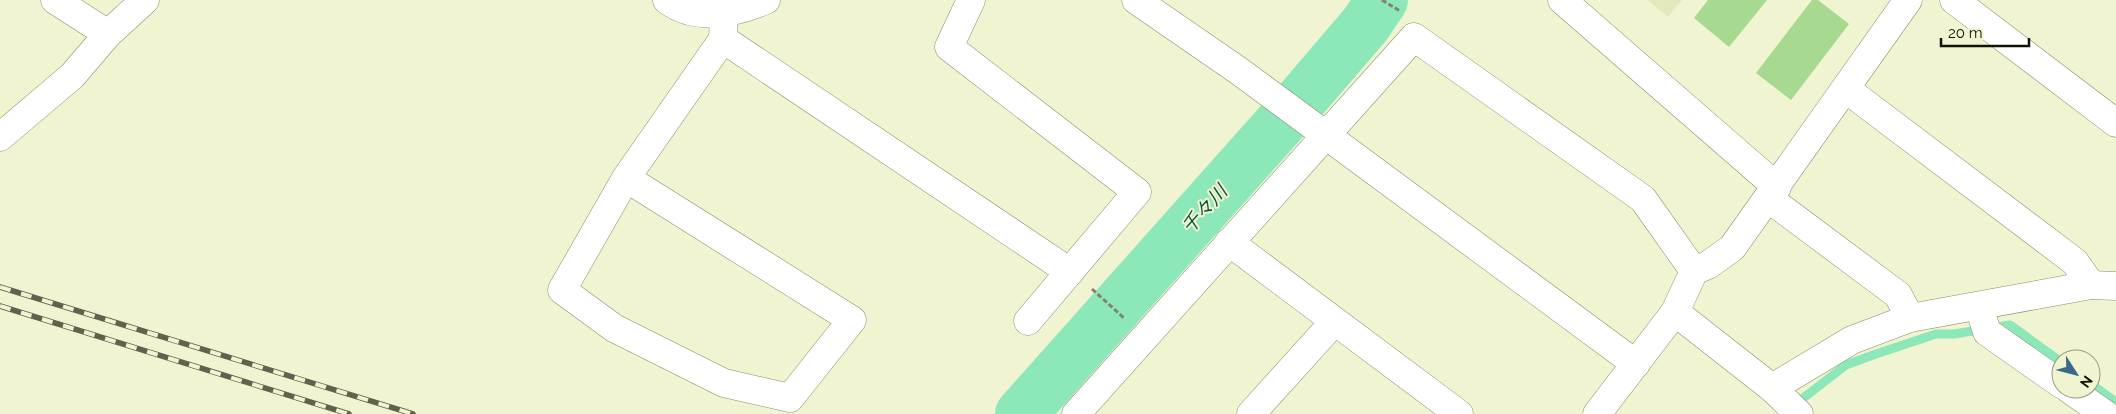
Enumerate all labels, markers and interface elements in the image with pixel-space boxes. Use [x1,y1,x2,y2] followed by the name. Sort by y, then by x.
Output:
[1941,15,2028,47] scale bar
[1948,24,1983,42] text: 20 m
[1177,179,1233,238] water label: 千々川
[2051,349,2101,399] north arrow
[2077,373,2096,391] text: N

